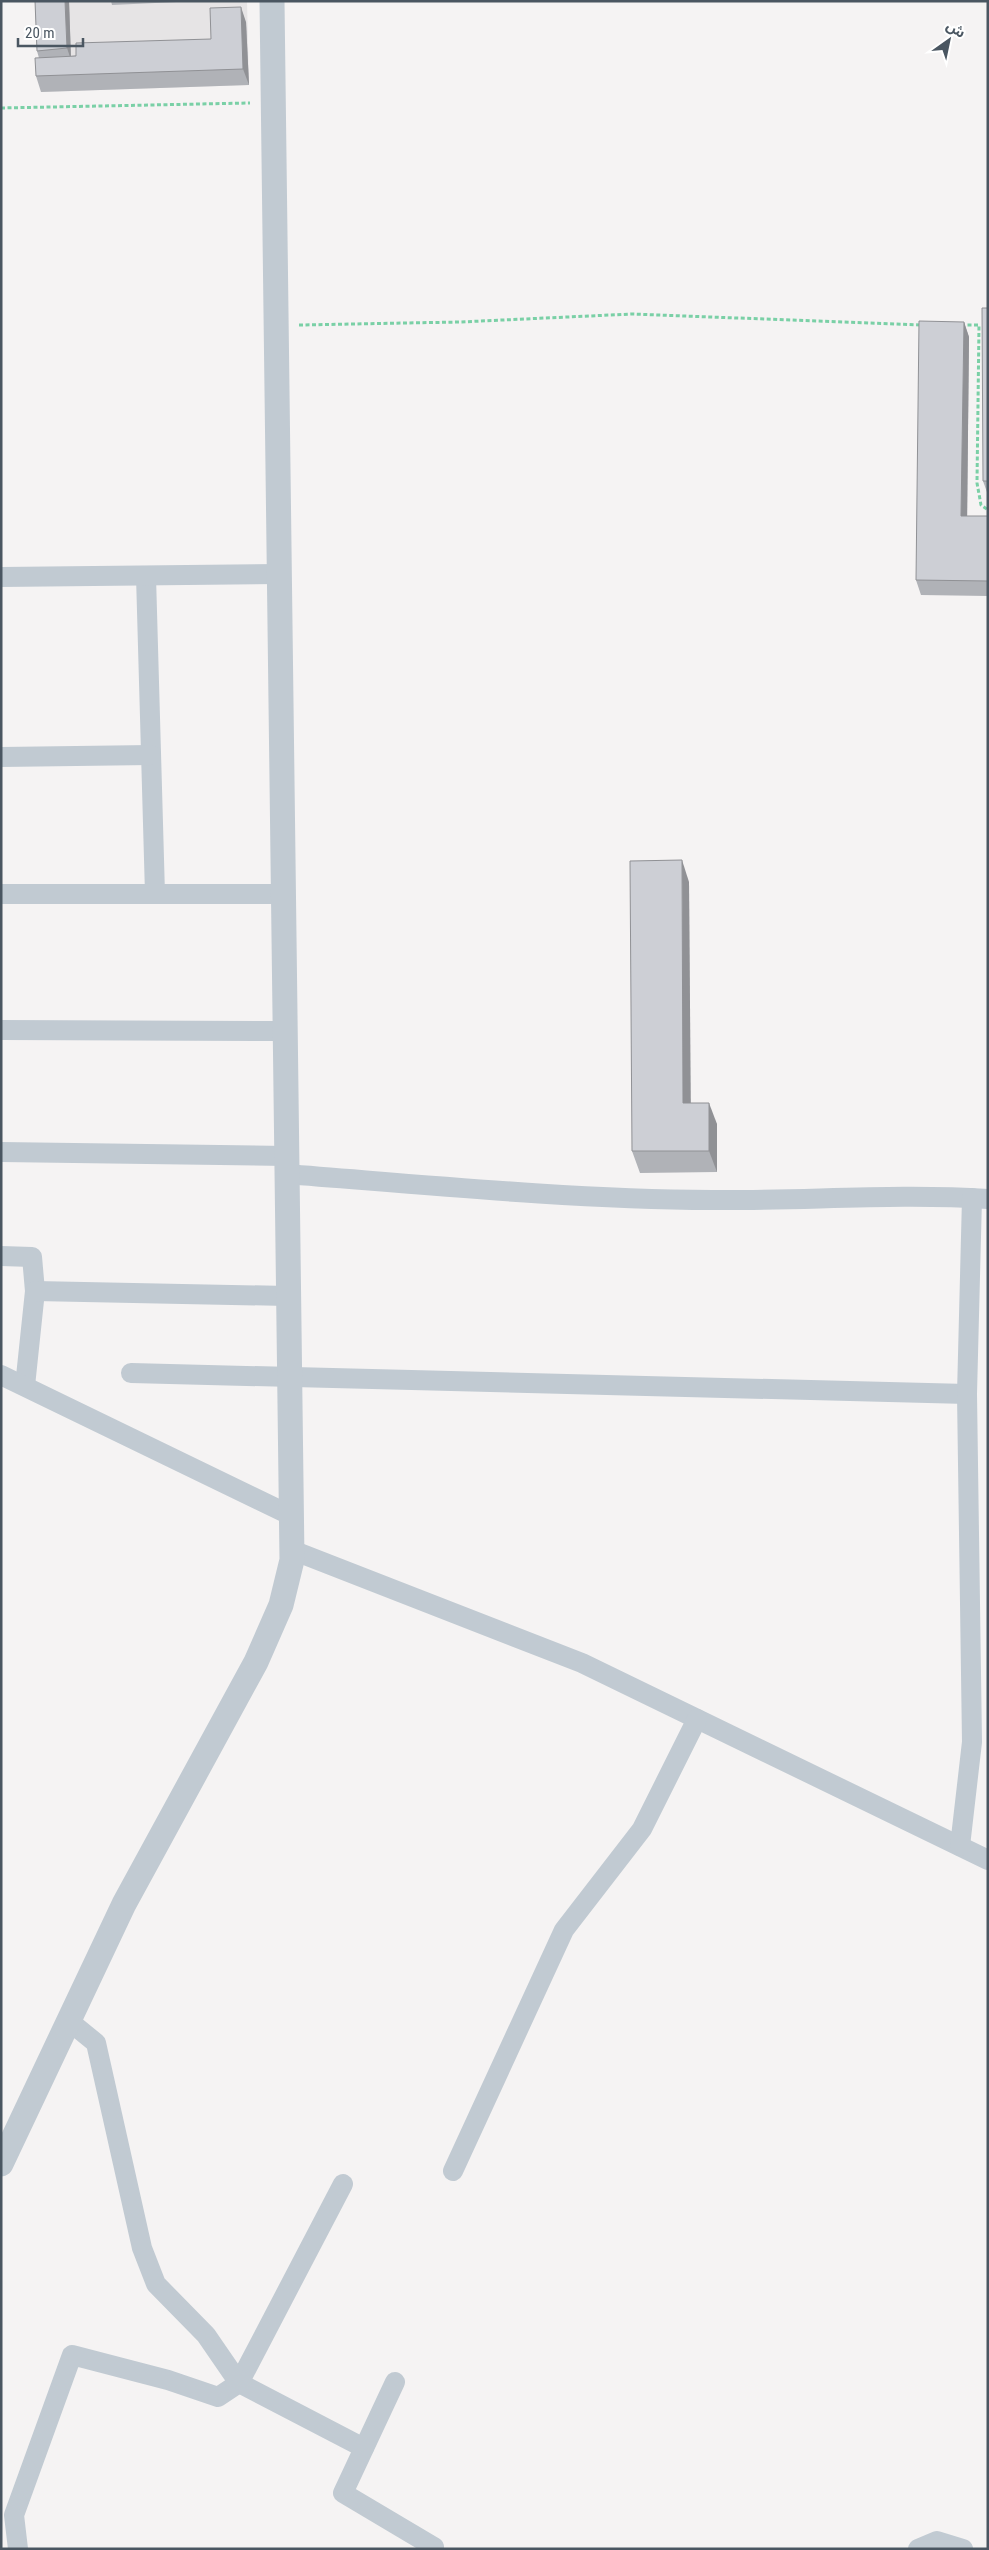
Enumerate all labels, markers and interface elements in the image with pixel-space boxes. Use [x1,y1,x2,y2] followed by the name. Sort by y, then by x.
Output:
[18,15,82,47] scale bar
[924,15,974,65] north arrow
[944,17,968,41] text: ش
[25,24,55,42] text: 20 m

